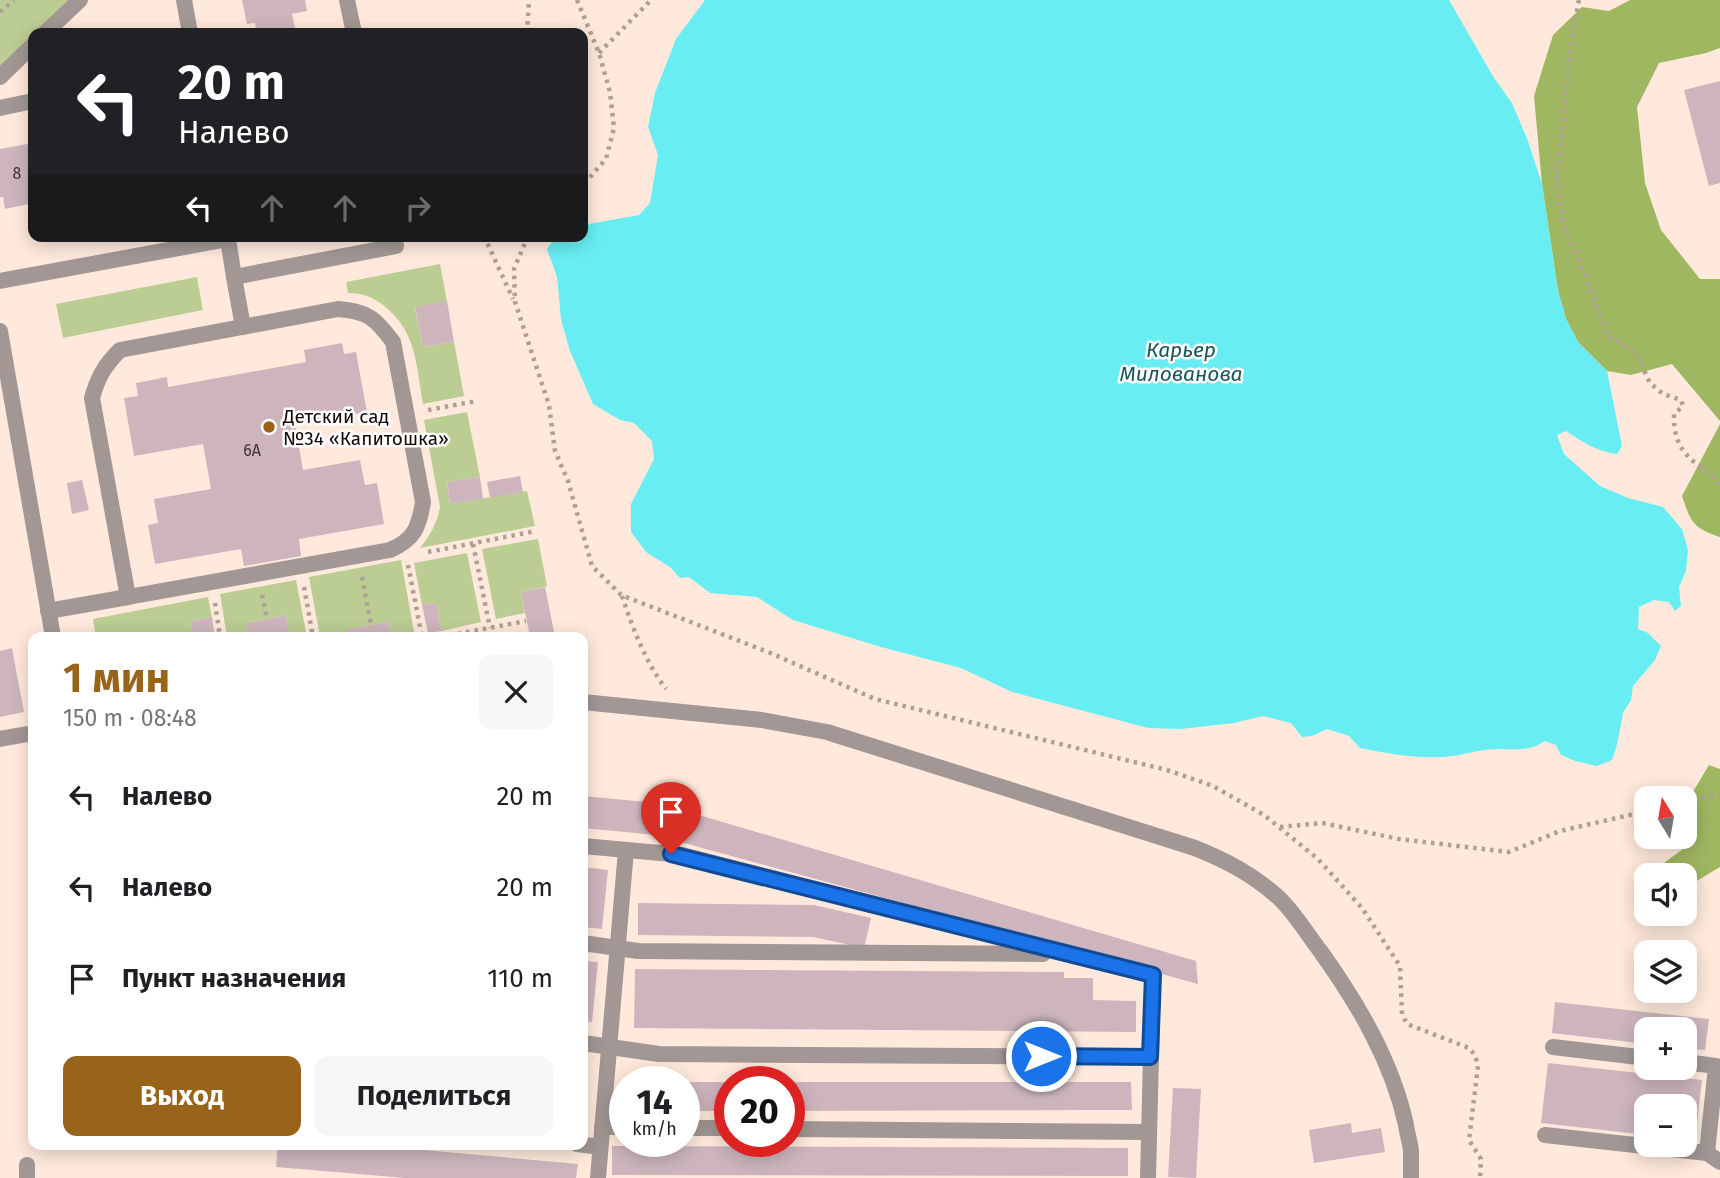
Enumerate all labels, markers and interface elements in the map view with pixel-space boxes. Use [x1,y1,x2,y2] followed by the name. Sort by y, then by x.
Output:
[178,53,285,112] text: 20 m
[63,56,154,147] icon: left
[178,113,290,151] text: Налево
[13,164,22,183] house number: 8
[180,189,218,227] icon: left
[253,189,291,227] icon: ahead
[326,189,364,227] icon: ahead
[399,189,437,227] icon: right
[1119,337,1243,387] water label: Карьер Милованова
[282,405,449,450] place label: Детский сад №34 «Капитошка»
[261,419,277,435] marker: Детский сад №34 «Капитошка»
[243,441,262,460] house number: 6А
[63,653,170,703] text: 1 мин
[479,655,553,729] button: close
[63,704,197,732] text: 150 m · 08:48
[63,778,101,816] icon: left
[122,781,212,812] text: Налево
[496,781,553,812] text: 20 m
[641,782,701,854] pin
[1634,786,1698,849] north arrow
[1634,786,1697,1157] map controls
[652,793,690,831] icon: arrive
[1634,863,1697,926] button: sound
[63,869,101,907] icon: left
[122,872,212,903] text: Налево
[496,872,553,903] text: 20 m
[1634,940,1697,1003] button: layers
[63,960,101,998] icon: arrive
[122,963,346,994] text: Пункт назначения
[487,963,553,994] text: 110 m
[1634,1017,1697,1080] button: +
[1004,1019,1078,1093] position arrow
[63,1056,301,1136] button: Выход
[315,1056,553,1136] button: Поделиться
[714,1066,805,1157] speed limit sign: 20
[636,1081,673,1123] text: 14
[1634,1094,1697,1157] button: −
[632,1118,677,1140] text: km/h

